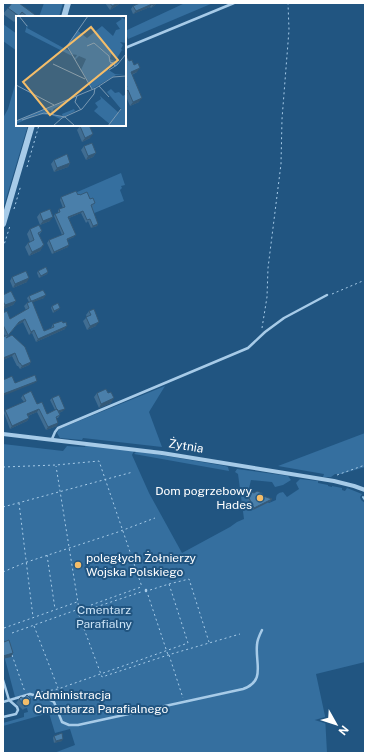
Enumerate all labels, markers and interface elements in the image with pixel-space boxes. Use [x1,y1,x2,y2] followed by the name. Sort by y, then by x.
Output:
[16,16,126,126] inset map
[168,436,204,456] street label: Żytnia
[155,484,253,512] place label: Dom pogrzebowy Hades
[255,493,265,503] marker: Dom pogrzebowy Hades
[86,551,197,579] place label: poległych Żołnierzy Wojska Polskiego
[73,560,83,570] marker: poległych Żołnierzy Wojska Polskiego
[76,603,133,631] park label: Cmentarz Parafialny
[34,688,168,716] place label: Administracja Cmentarza Parafialnego
[21,697,31,707] marker: Administracja Cmentarza Parafialnego
[316,704,356,744] north arrow
[336,723,351,737] text: N

